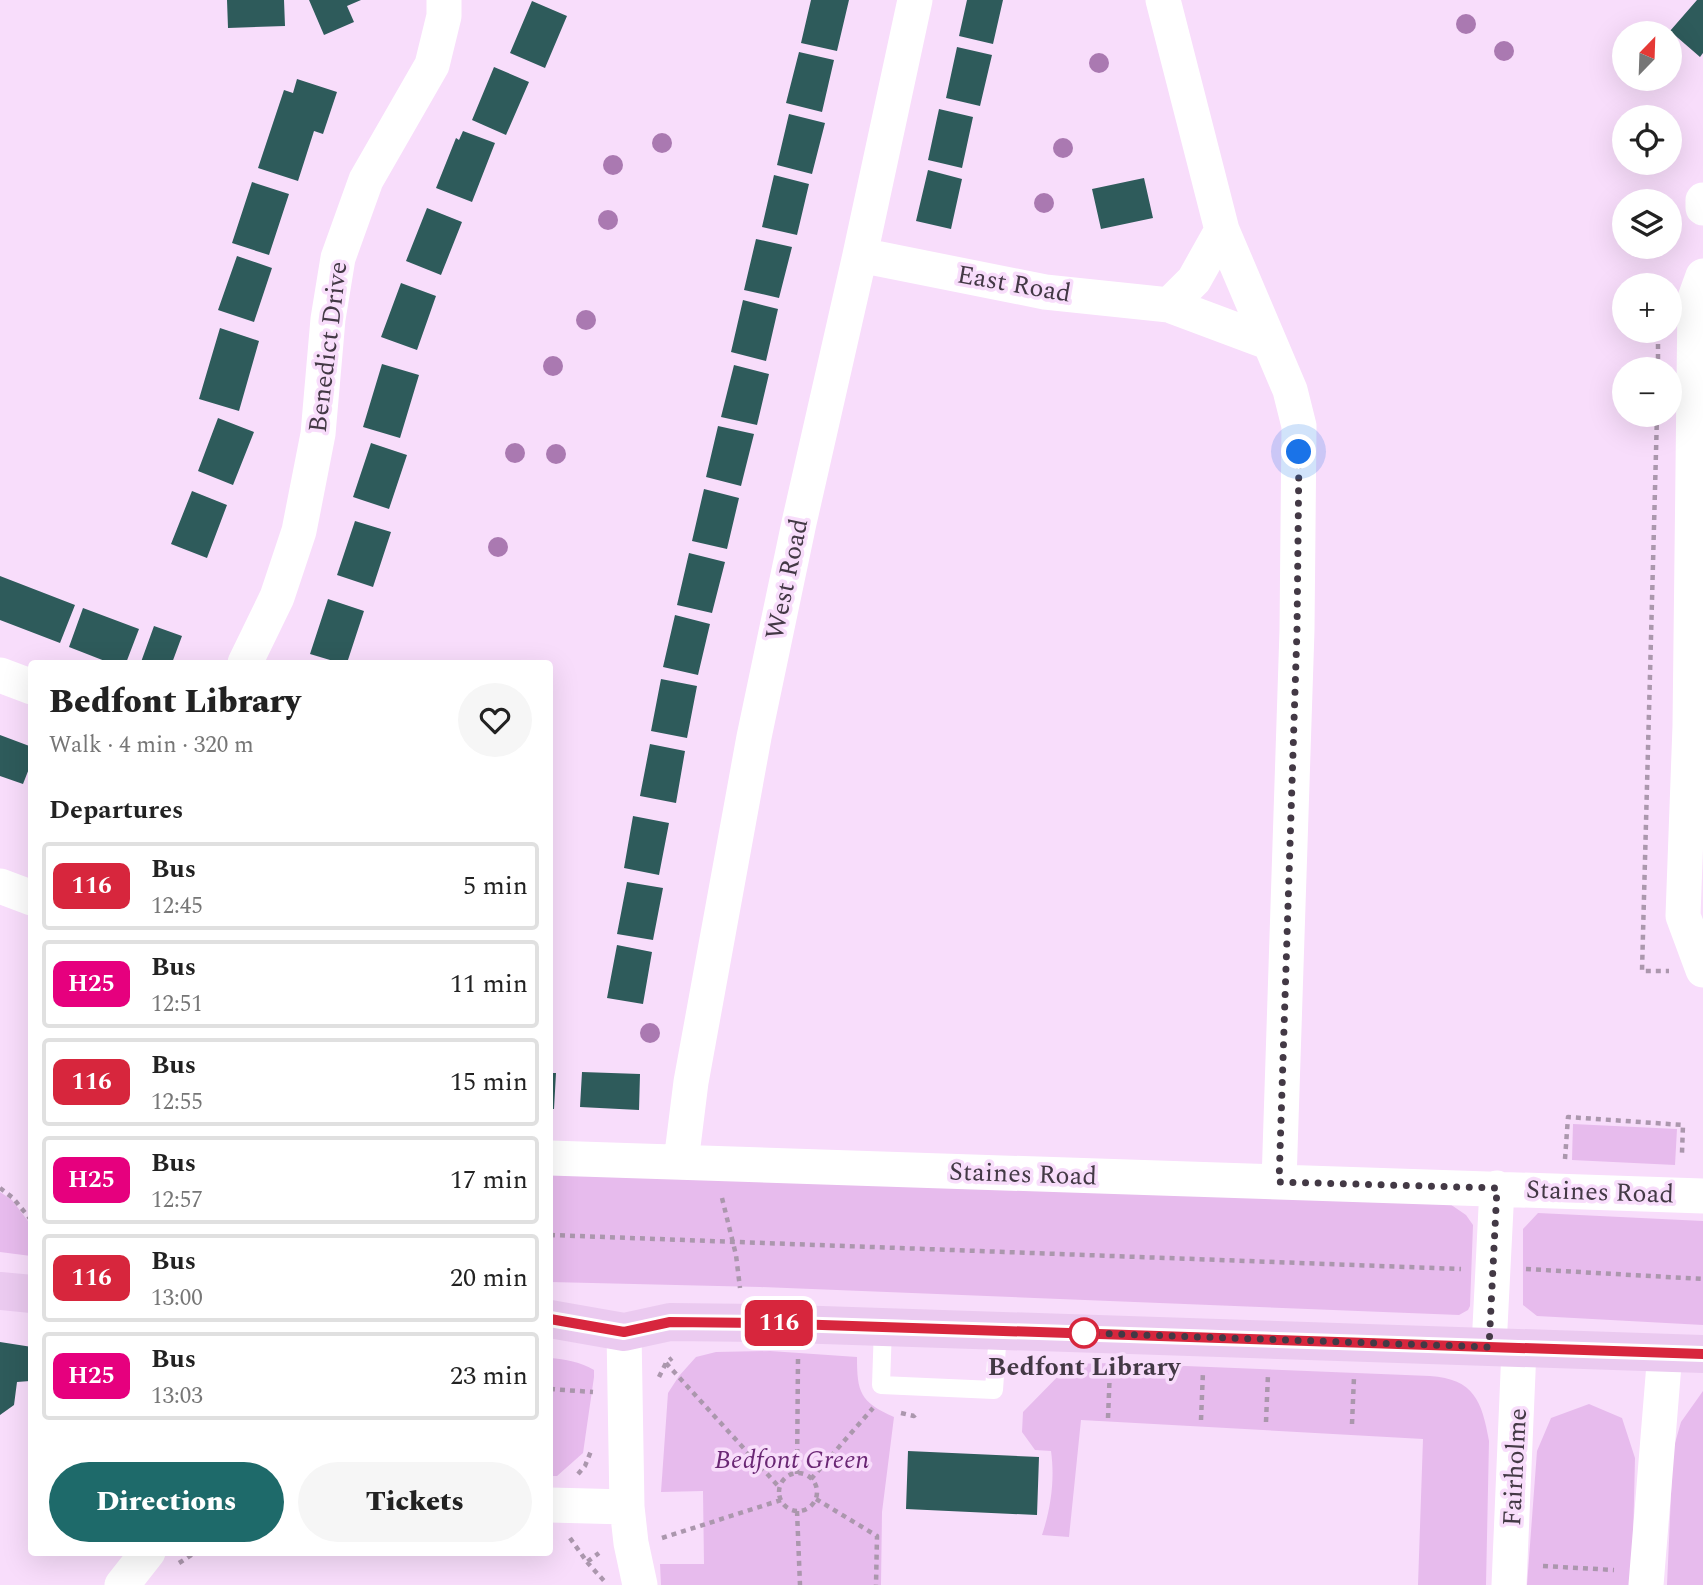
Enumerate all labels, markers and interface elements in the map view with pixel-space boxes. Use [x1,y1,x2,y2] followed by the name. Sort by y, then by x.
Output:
[1612,21,1682,91] north arrow
[1612,21,1682,427] map controls
[1612,105,1682,175] button: locate
[1612,189,1682,259] button: layers
[954,254,1074,314] street label: East Road
[298,259,358,435] street label: Benedict Drive
[1612,273,1682,343] button: +
[1612,357,1682,427] button: −
[1281,434,1316,469] your location
[755,515,819,643] street label: West Road
[49,677,300,727] text: Bedfont Library
[458,683,532,757] button: heart
[49,728,254,763] text: Walk · 4 min · 320 m
[49,790,183,830] text: Departures
[151,849,196,889] text: Bus
[463,866,528,906] text: 5 min
[71,868,112,904] text: 116
[151,889,203,924] text: 12:45
[151,947,196,987] text: Bus
[450,964,528,1004] text: 11 min
[68,966,115,1002] text: H25
[151,987,203,1022] text: 12:51
[151,1045,196,1085] text: Bus
[450,1062,528,1102] text: 15 min
[71,1064,112,1100] text: 116
[151,1085,203,1120] text: 12:55
[151,1143,196,1183] text: Bus
[948,1151,1098,1197] street label: Staines Road
[450,1160,528,1200] text: 17 min
[68,1162,115,1198] text: H25
[1525,1169,1675,1215] street label: Staines Road
[151,1183,203,1218] text: 12:57
[151,1241,196,1281] text: Bus
[450,1258,528,1298] text: 20 min
[71,1260,112,1296] text: 116
[151,1281,203,1316] text: 13:00
[739,1300,819,1346] line badge: 116
[759,1305,799,1341] text: 116
[1069,1318,1099,1348] marker: Bedfont Library
[151,1339,196,1379] text: Bus
[988,1347,1182,1387] place label: Bedfont Library
[450,1356,528,1396] text: 23 min
[68,1358,115,1394] text: H25
[151,1379,203,1414] text: 13:03
[1492,1407,1538,1527] street label: Fairholme
[715,1440,870,1480] park label: Bedfont Green
[49,1462,284,1542] button: Directions
[298,1462,532,1542] button: Tickets

